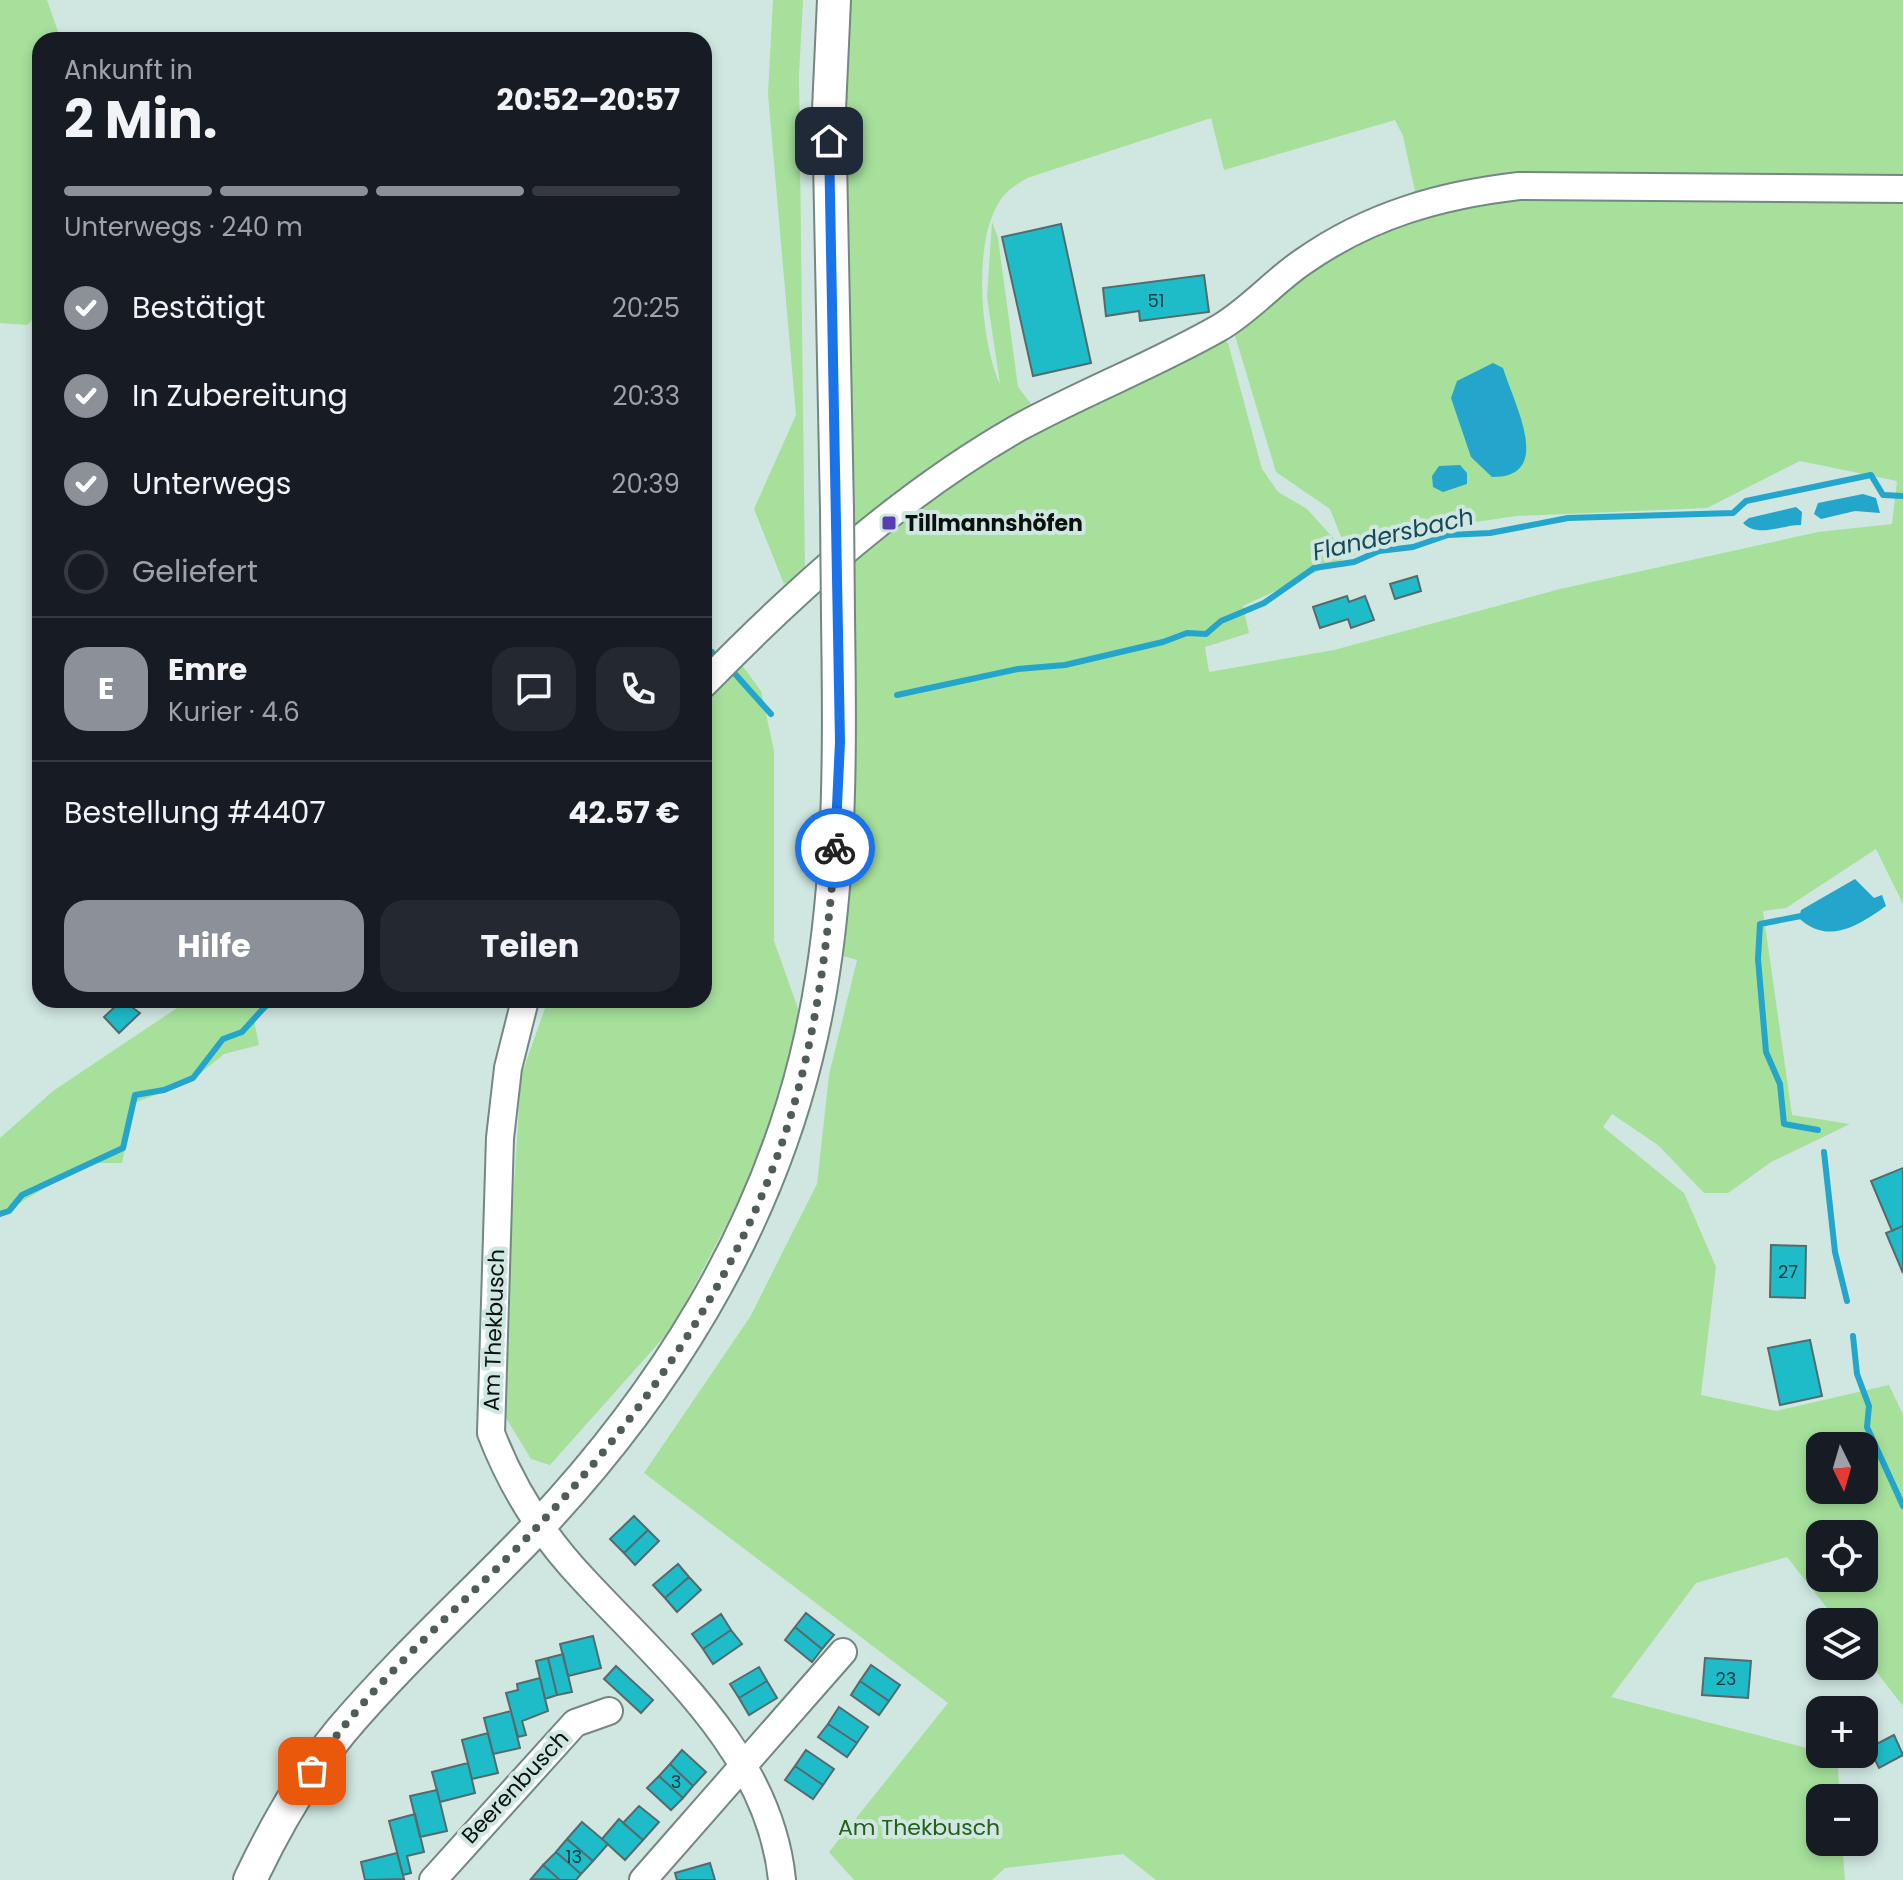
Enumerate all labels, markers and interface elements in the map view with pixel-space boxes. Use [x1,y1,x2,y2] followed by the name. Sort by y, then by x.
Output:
[64,52,193,88] text: Ankunft in
[497,78,680,121] text: 20:52–20:57
[64,83,218,156] text: 2 Min.
[795,107,863,175] pin
[807,119,851,163] icon: home
[64,209,303,245] text: Unterwegs · 240 m
[64,286,108,330] icon: check
[132,286,265,329] text: Bestätigt
[1147,288,1165,313] house number: 51
[612,290,680,326] text: 20:25
[64,374,108,418] icon: check
[132,374,348,417] text: In Zubereitung
[613,378,680,414] text: 20:33
[64,462,108,506] icon: check
[132,462,291,505] text: Unterwegs
[611,466,680,502] text: 20:39
[1309,499,1477,569] water label: Flandersbach
[905,508,1083,539] place label: Tillmannshöfen
[880,514,898,532] marker: Tillmannshöfen
[132,550,258,593] text: Geliefert
[492,647,576,731] button: chat
[596,647,680,731] button: phone
[168,648,247,691] text: Emre
[98,667,114,710] text: E
[168,694,300,730] text: Kurier · 4.6
[64,791,326,834] text: Bestellung #4407
[568,791,680,834] text: 42.57 €
[795,808,875,888] courier
[813,826,857,870] icon: bike
[64,900,364,992] button: Hilfe
[380,900,680,992] button: Teilen
[476,1248,512,1412] street label: Am Thekbusch
[1778,1259,1798,1284] house number: 27
[1806,1432,1878,1504] north arrow
[1806,1432,1878,1856] map controls
[1806,1520,1878,1592] button: locate
[1806,1608,1878,1680] button: layers
[1716,1666,1736,1691] house number: 23
[1806,1696,1878,1768] button: +
[454,1724,576,1850] street label: Beerenbusch
[278,1737,346,1805] pin
[290,1749,334,1793] icon: bag
[671,1769,681,1794] house number: 3
[1806,1784,1878,1856] button: −
[838,1812,1000,1843] park label: Am Thekbusch
[566,1844,582,1869] house number: 13

